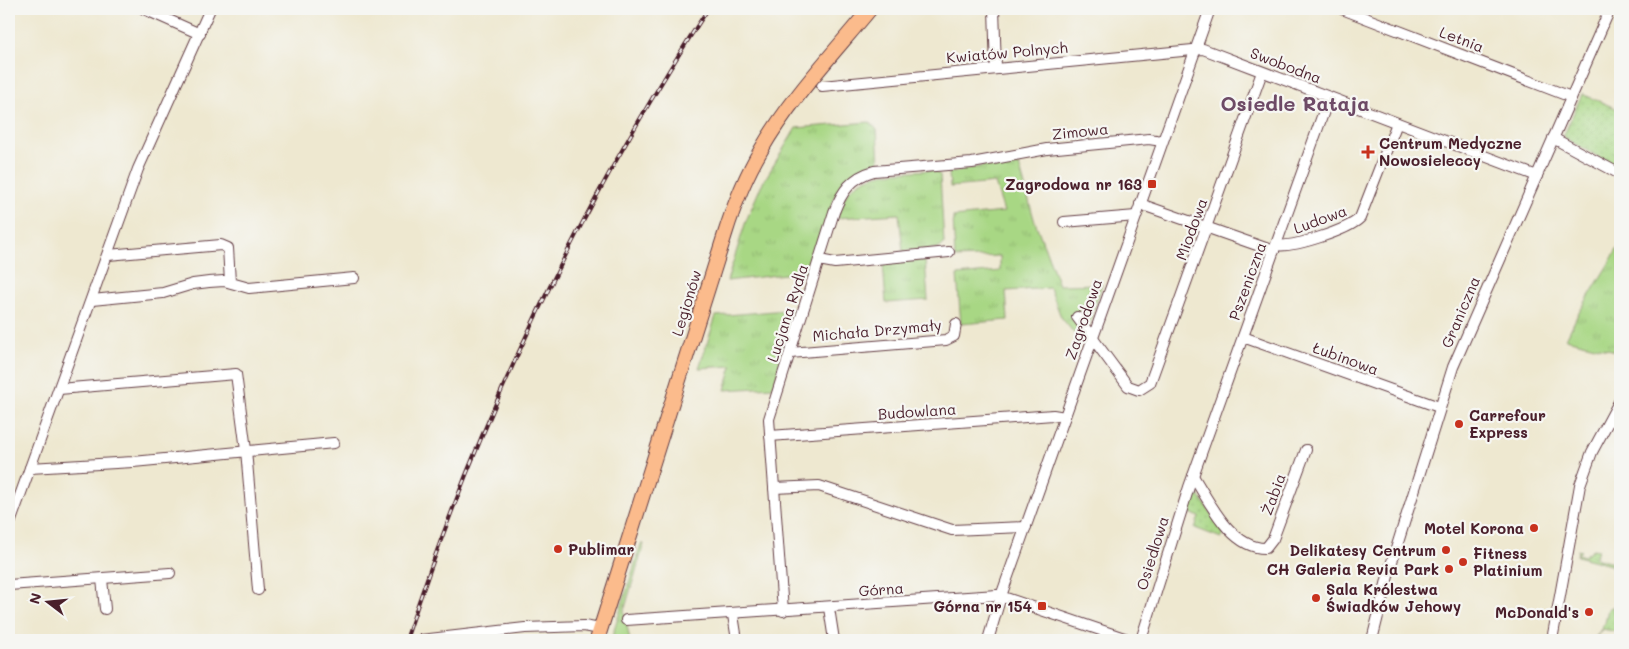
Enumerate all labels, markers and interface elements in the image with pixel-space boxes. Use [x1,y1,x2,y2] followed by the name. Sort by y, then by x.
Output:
[1437,21,1487,57] street label: Letnia
[945,37,1069,67] street label: Kwiatów Polnych
[1248,42,1324,88] street label: Swobodna
[1220,90,1370,116] district label: Osiedle Rataja
[1051,118,1109,144] street label: Zimowa
[1379,133,1522,170] place label: Centrum Medyczne Nowosieleccy
[1361,145,1375,159] marker: Centrum Medyczne Nowosieleccy
[1005,174,1142,194] place label: Zagrodowa nr 163
[1146,178,1158,190] marker: Zagrodowa nr 163
[1171,195,1211,263] street label: Miodowa
[1291,200,1349,238] street label: Ludowa
[1224,239,1270,323] street label: Pszeniczna
[762,261,812,365] street label: Lucjana Rydla
[666,267,706,339] street label: Legionów
[1436,273,1484,351] street label: Graniczna
[1060,276,1106,362] street label: Zagrodowa
[811,314,943,346] street label: Michała Drzymały
[1310,337,1382,379] street label: Łubinowa
[877,398,957,424] street label: Budowlana
[1469,405,1546,442] place label: Carrefour Express
[1453,418,1465,430] marker: Carrefour Express
[1256,470,1290,518] street label: Żabia
[1131,514,1173,592] street label: Osiedlowa
[1424,518,1524,538] place label: Motel Korona
[1528,522,1540,534] marker: Motel Korona
[568,539,635,559] place label: Publimar
[1290,540,1436,560] place label: Delikatesy Centrum
[552,543,564,555] marker: Publimar
[1473,543,1543,580] place label: Fitness Platinium
[1440,544,1452,556] marker: Delikatesy Centrum
[1457,556,1469,568] marker: Fitness Platinium
[1267,559,1439,579] place label: CH Galeria Revia Park
[1443,563,1455,575] marker: CH Galeria Revia Park
[22,576,72,626] north arrow
[858,577,904,601] street label: Górna
[1326,579,1461,616] place label: Sala Królestwa Świadków Jehowy
[24,591,46,606] text: N
[1310,592,1322,604] marker: Sala Królestwa Świadków Jehowy
[934,596,1032,616] place label: Górna nr 154
[1036,600,1048,612] marker: Górna nr 154
[1495,602,1579,622] place label: McDonald's
[1583,606,1595,618] marker: McDonald's

